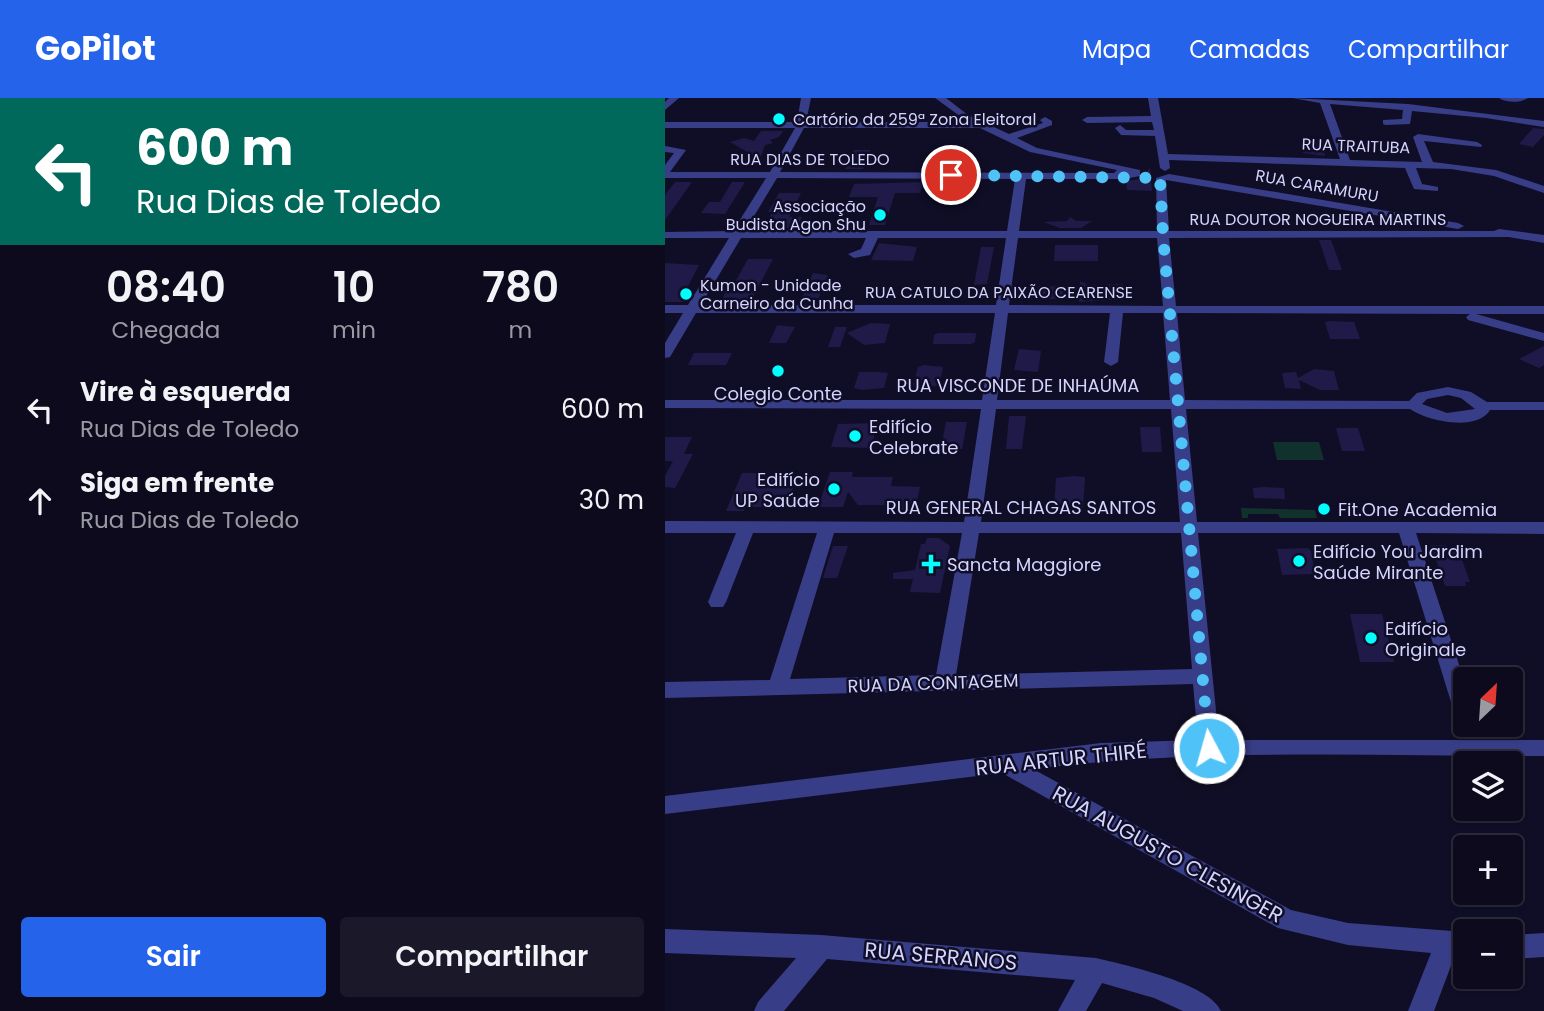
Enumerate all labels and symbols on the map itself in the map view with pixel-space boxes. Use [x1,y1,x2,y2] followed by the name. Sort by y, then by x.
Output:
[793,108,1036,131] place label: Cartório da 259ª Zona Eleitoral
[771,111,787,127] marker: Cartório da 259ª Zona Eleitoral
[1301,133,1411,159] street label: RUA TRAITUBA
[921,145,981,205] pin
[730,148,890,171] street label: RUA DIAS DE TOLEDO
[1254,164,1380,208] street label: RUA CARAMURU
[726,195,866,236] place label: Associação Budista Agon Shu
[872,207,888,223] marker: Associação Budista Agon Shu
[1189,208,1447,231] street label: RUA DOUTOR NOGUEIRA MARTINS
[700,274,854,315] place label: Kumon - Unidade Carneiro da Cunha
[865,281,1133,304] street label: RUA CATULO DA PAIXÃO CEARENSE
[678,286,694,302] marker: Kumon - Unidade Carneiro da Cunha
[770,363,786,379] marker: Colegio Conte
[897,373,1139,398] street label: RUA VISCONDE DE INHAÚMA
[714,381,842,406] place label: Colegio Conte
[869,414,958,460] place label: Edifício Celebrate
[847,428,863,444] marker: Edifício Celebrate
[735,467,820,513] place label: Edifício UP Saúde
[826,481,842,497] marker: Edifício UP Saúde
[886,495,1156,520] street label: RUA GENERAL CHAGAS SANTOS
[1338,497,1497,522] place label: Fit.One Academia
[1316,501,1332,517] marker: Fit.One Academia
[1313,539,1483,585] place label: Edifício You Jardim Saúde Mirante
[947,552,1102,577] place label: Sancta Maggiore
[1291,553,1307,569] marker: Edifício You Jardim Saúde Mirante
[921,554,941,574] marker: Sancta Maggiore
[1385,616,1466,662] place label: Edifício Originale
[1363,630,1379,646] marker: Edifício Originale
[1453,667,1523,737] north arrow
[847,668,1019,698] street label: RUA DA CONTAGEM
[1172,711,1246,785] position arrow
[974,736,1148,782] street label: RUA ARTUR THIRÉ
[1047,778,1289,930] street label: RUA AUGUSTO CLESINGER
[863,935,1019,977] street label: RUA SERRANOS

